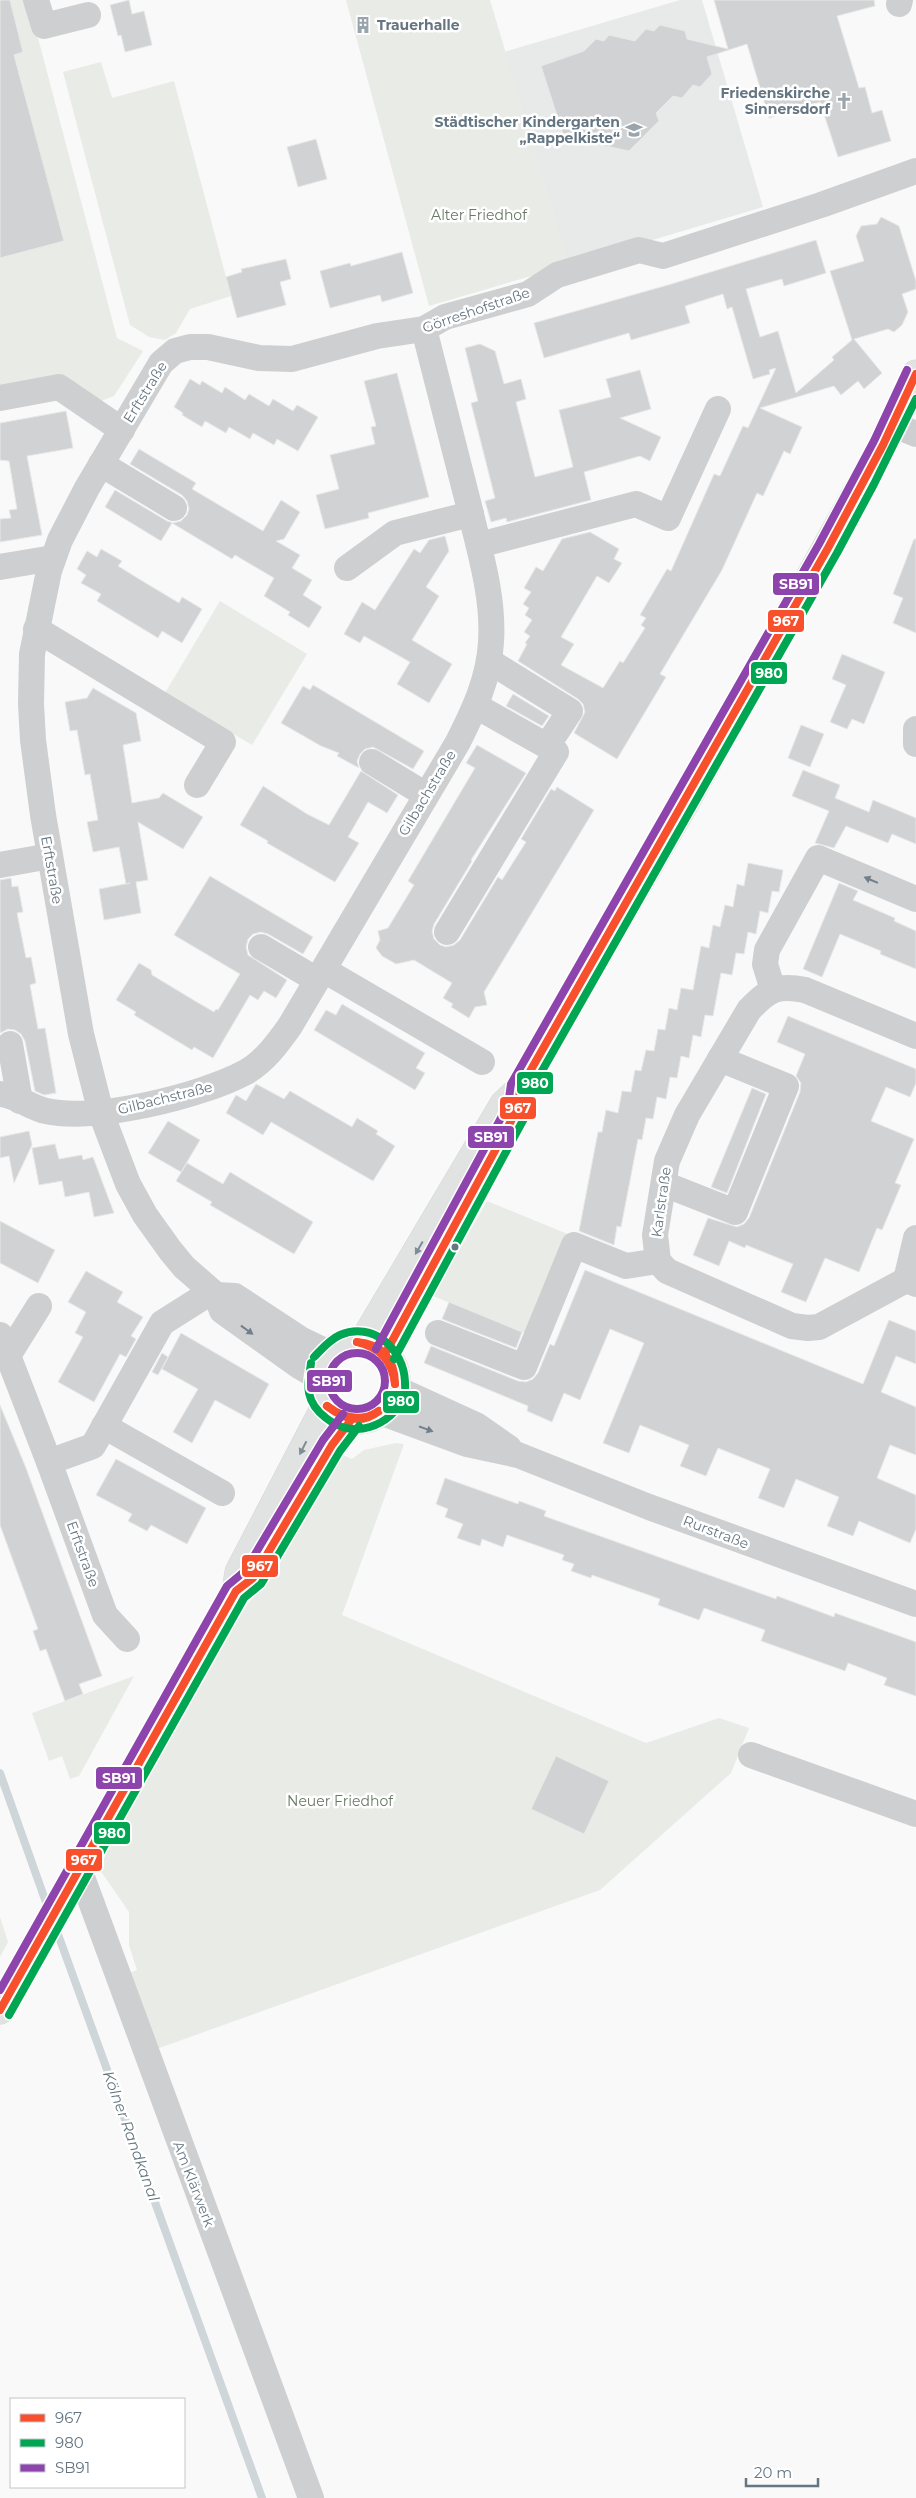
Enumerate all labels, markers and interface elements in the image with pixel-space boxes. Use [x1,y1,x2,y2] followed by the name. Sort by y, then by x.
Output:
[353,15,373,35] building icon: Trauerhalle
[377,16,460,34] place label: Trauerhalle
[720,84,831,118] place label: Friedenskirche Sinnersdorf
[834,91,854,111] church icon: Friedenskirche Sinnersdorf
[435,113,620,147] place label: Städtischer Kindergarten „Rappelkiste“
[624,120,644,140] school or university icon: Städtischer Kindergarten „Rappelkiste“
[431,206,528,224] park label: Alter Friedhof
[420,283,532,337] street label: Görreshofstraße
[119,358,171,426] street label: Erftstraße
[772,572,820,596] line badge: SB91
[779,575,813,593] text: SB91
[767,609,805,633] line badge: 967
[773,612,800,630] text: 967
[750,661,788,685] line badge: 980
[755,664,783,682] text: 980
[394,747,460,839] street label: Gilbachstraße
[37,834,67,906] street label: Erftstraße
[864,876,878,884] one-way arrow
[516,1071,554,1095] line badge: 980
[521,1074,549,1092] text: 980
[116,1078,214,1118] street label: Gilbachstraße
[499,1096,537,1120] line badge: 967
[505,1099,532,1117] text: 967
[467,1125,515,1149] line badge: SB91
[474,1128,508,1146] text: SB91
[647,1166,675,1238] street label: Karlstraße
[415,1242,424,1255] one-way arrow
[450,1242,460,1252] unlabelled marker
[240,1325,254,1335] one-way arrow
[306,1369,353,1393] line badge: SB91
[312,1372,346,1390] text: SB91
[382,1390,420,1414] line badge: 980
[387,1392,415,1410] text: 980
[419,1425,434,1433] one-way arrow
[299,1441,307,1455] one-way arrow
[681,1511,751,1553] street label: Rurstraße
[63,1518,103,1590] street label: Erftstraße
[241,1554,279,1578] line badge: 967
[247,1557,274,1575] text: 967
[95,1766,143,1790] line badge: SB91
[102,1769,136,1787] text: SB91
[287,1792,394,1810] park label: Neuer Friedhof
[93,1821,131,1845] line badge: 980
[98,1824,126,1842] text: 980
[65,1848,103,1872] line badge: 967
[71,1851,98,1869] text: 967
[99,2068,164,2204] water label: Kölner Randkanal
[169,2138,219,2230] street label: Am Klärwerk
[10,2398,185,2488] legend
[55,2408,82,2427] text: 967
[55,2433,84,2452] text: 980
[746,2456,818,2488] scale bar
[55,2458,90,2477] text: SB91
[754,2463,792,2482] text: 20 m

